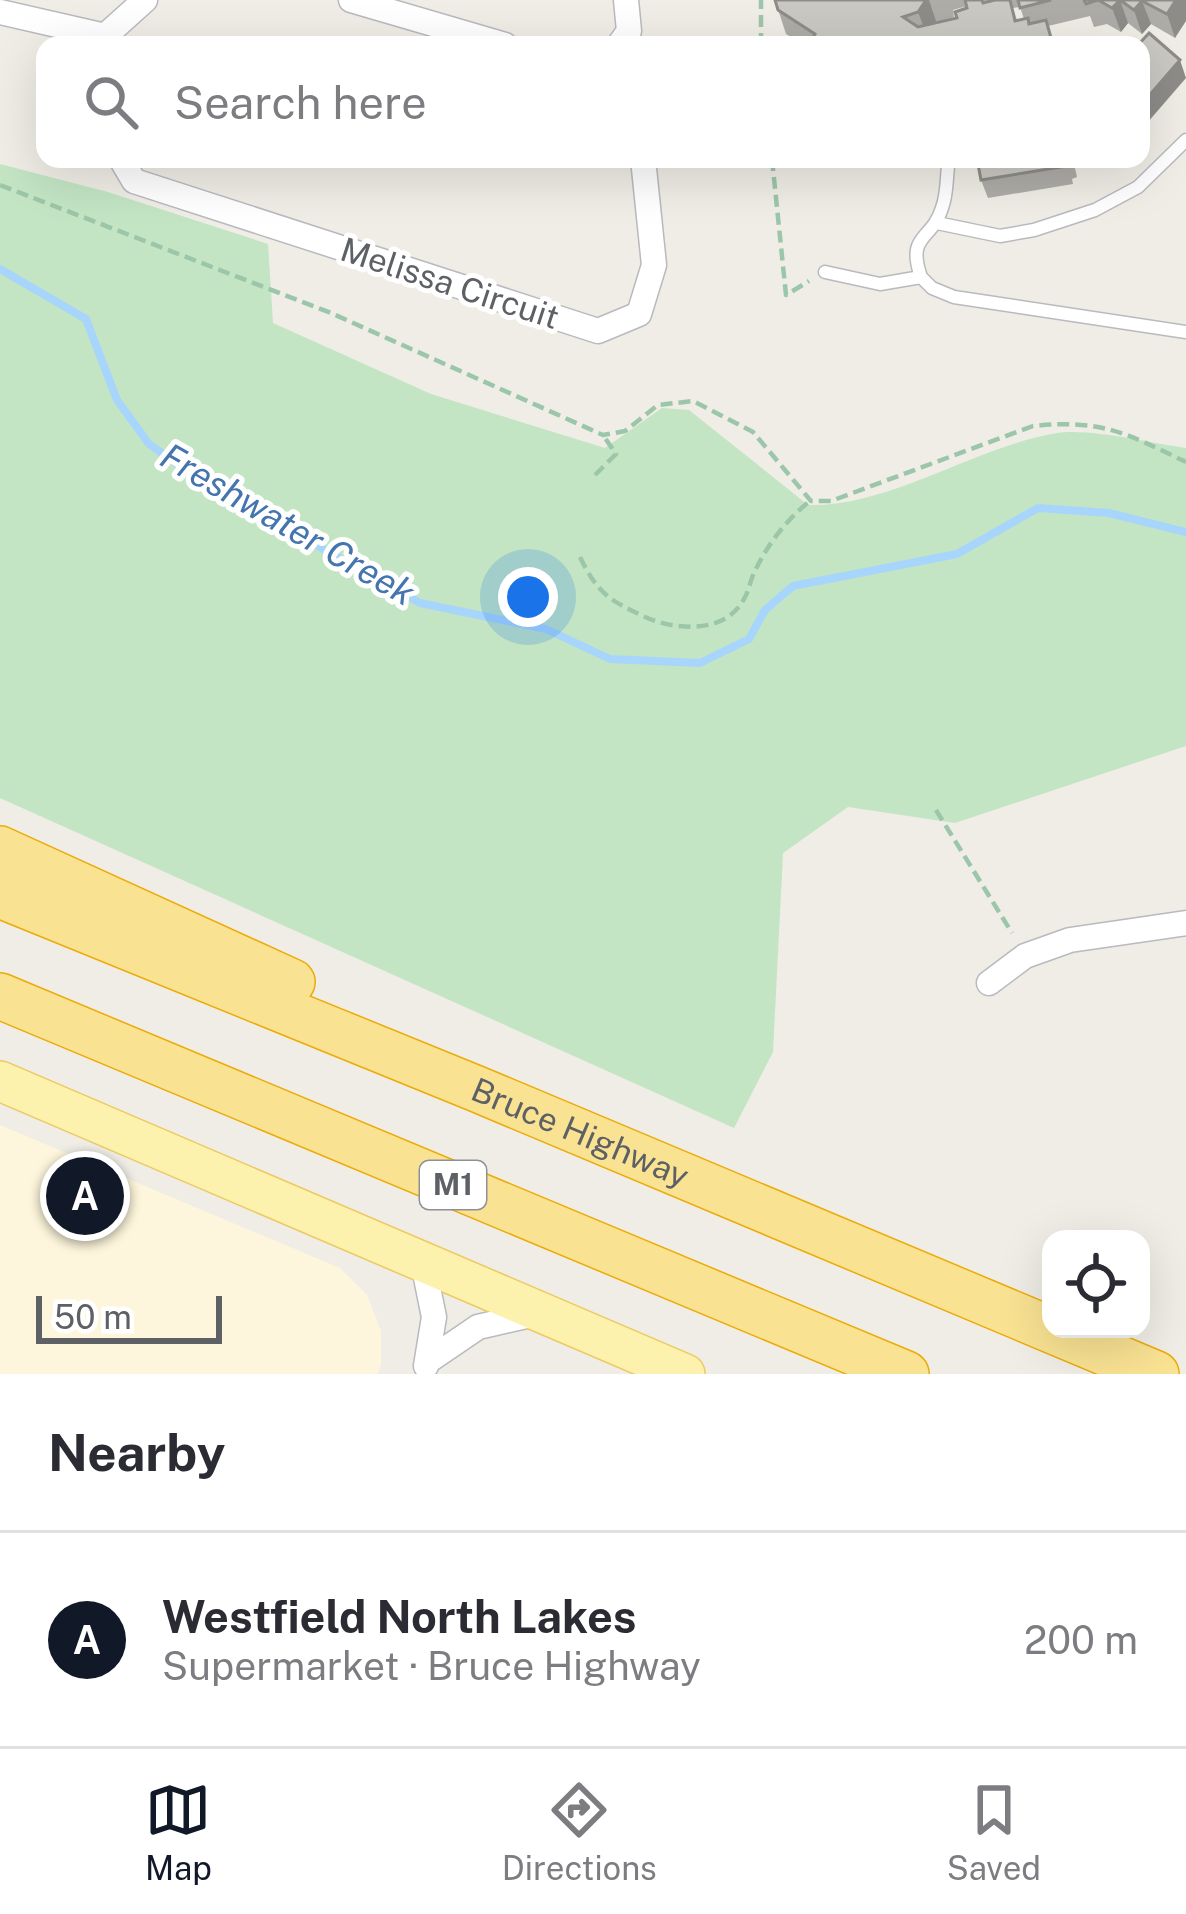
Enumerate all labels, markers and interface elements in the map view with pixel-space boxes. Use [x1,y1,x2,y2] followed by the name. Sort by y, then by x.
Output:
[36,36,1150,168] search box
[78,69,144,135] icon: search
[174,76,427,129] text: Search here
[336,230,564,336] street label: Melissa Circuit
[154,434,423,614] water label: Freshwater Creek
[498,567,558,627] your location
[466,1070,695,1195] street label: Bruce Highway
[46,1151,124,1241] pin: A
[420,1161,486,1209] road number: M1
[1042,1230,1150,1338] map controls
[1042,1230,1150,1338] button: locate
[36,1290,222,1343] scale bar
[54,1298,132,1336] text: 50 m
[48,1423,225,1482] text: Nearby
[162,1590,636,1643] text: Westfield North Lakes
[73,1617,101,1663] text: A
[1024,1617,1138,1663] text: 200 m
[162,1643,701,1689] text: Supermarket · Bruce Highway
[145,1777,212,1887] tab: Map
[502,1777,657,1887] tab: Directions
[947,1777,1041,1887] tab: Saved

